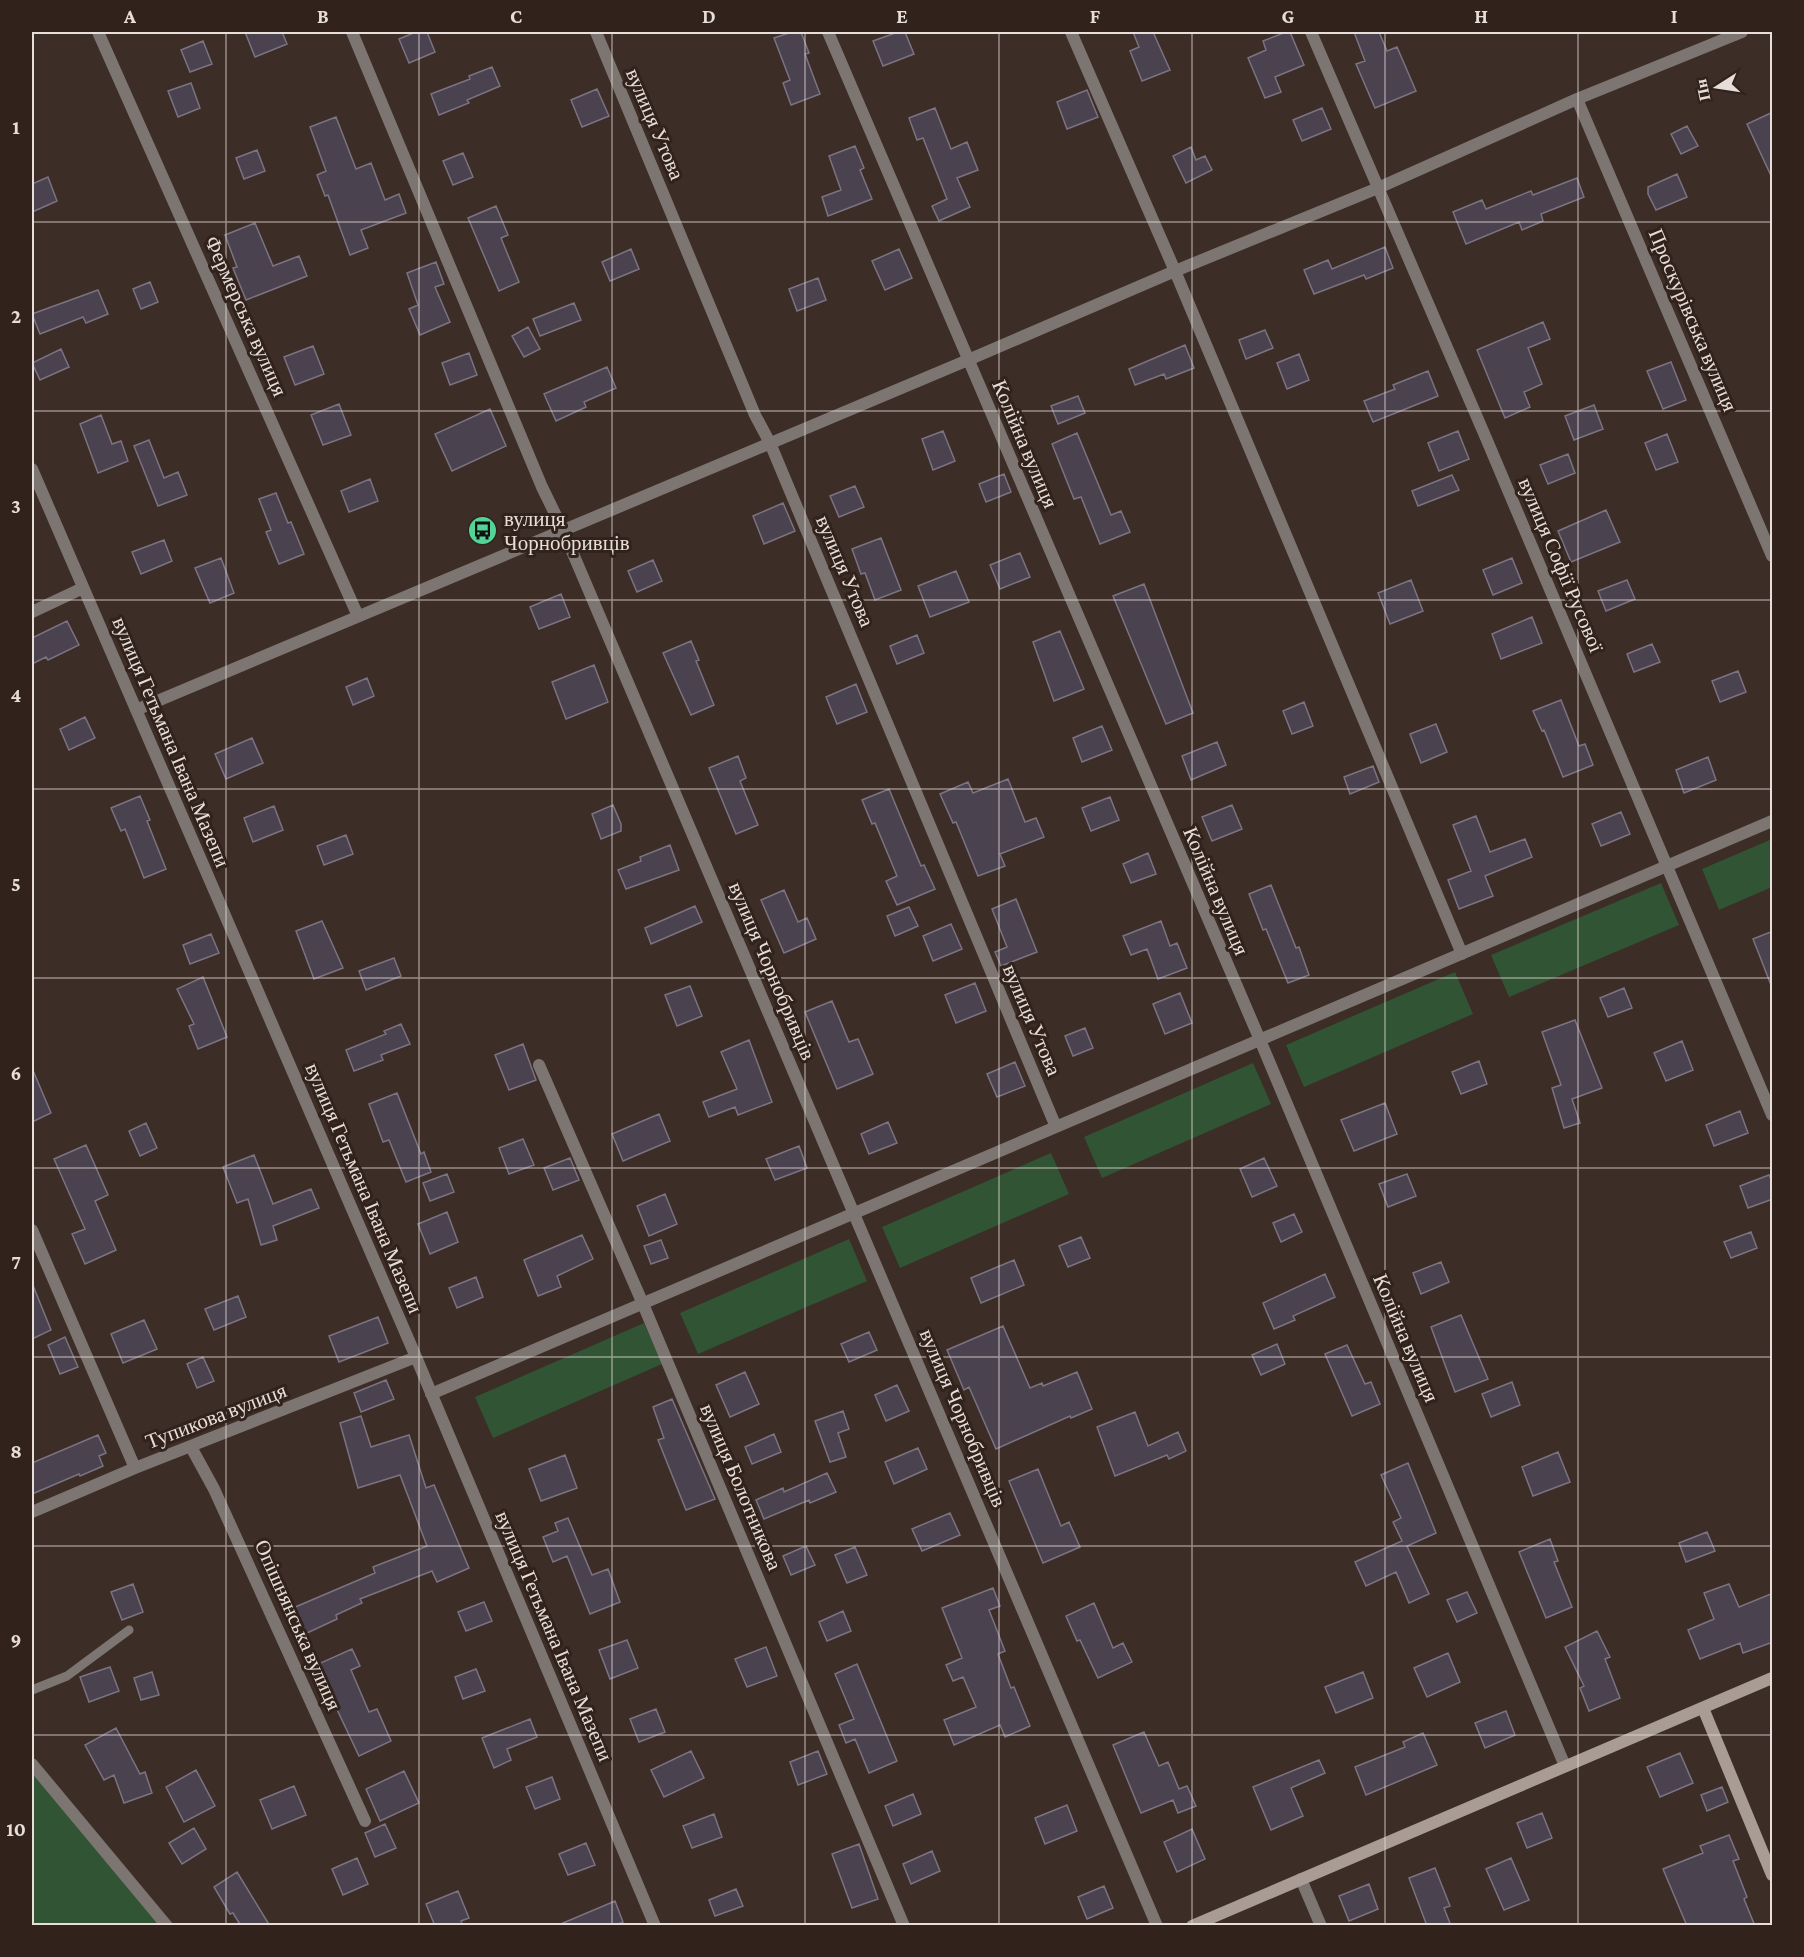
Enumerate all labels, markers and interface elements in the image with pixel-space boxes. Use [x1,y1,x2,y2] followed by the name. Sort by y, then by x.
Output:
[123,5,137,27] text: A
[317,5,329,27] text: B
[510,5,522,27] text: C
[702,5,716,27] text: D
[896,5,908,27] text: E
[1090,5,1101,27] text: F
[1282,5,1295,27] text: G
[1474,5,1488,27] text: H
[1671,5,1678,27] text: I
[1687,57,1747,117] north arrow
[621,65,689,184] street label: вулиця Утова
[1692,78,1713,102] text: Пн
[12,116,20,138] text: 1
[1644,225,1742,415] street label: Проскурівська вулиця
[200,232,292,400] street label: Фермерська вулиця
[11,305,21,327] text: 2
[987,376,1063,512] street label: Колійна вулиця
[1513,474,1609,656] street label: вулиця Софії Русової
[11,495,21,517] text: 3
[504,507,630,555] place label: вулиця Чорнобривців
[811,512,879,631] street label: вулиця Утова
[467,515,499,547] bus stop icon: вулиця Чорнобривців
[107,613,235,871] street label: вулиця Гетьмана Івана Мазепи
[11,684,22,706] text: 4
[1178,823,1254,959] street label: Колійна вулиця
[11,873,21,895] text: 5
[724,878,820,1064] street label: вулиця Чорнобривців
[998,961,1066,1080] street label: вулиця Утова
[300,1059,428,1317] street label: вулиця Гетьмана Івана Мазепи
[11,1062,21,1084] text: 6
[11,1251,21,1273] text: 7
[1368,1270,1444,1406] street label: Колійна вулиця
[915,1325,1011,1511] street label: вулиця Чорнобривців
[142,1378,290,1454] street label: Тупикова вулиця
[695,1400,787,1574] street label: вулиця Болотникова
[10,1440,22,1462] text: 8
[490,1507,618,1765] street label: вулиця Гетьмана Івана Мазепи
[250,1536,347,1714] street label: Опішнянська вулиця
[11,1629,21,1651] text: 9
[6,1818,26,1840] text: 10

